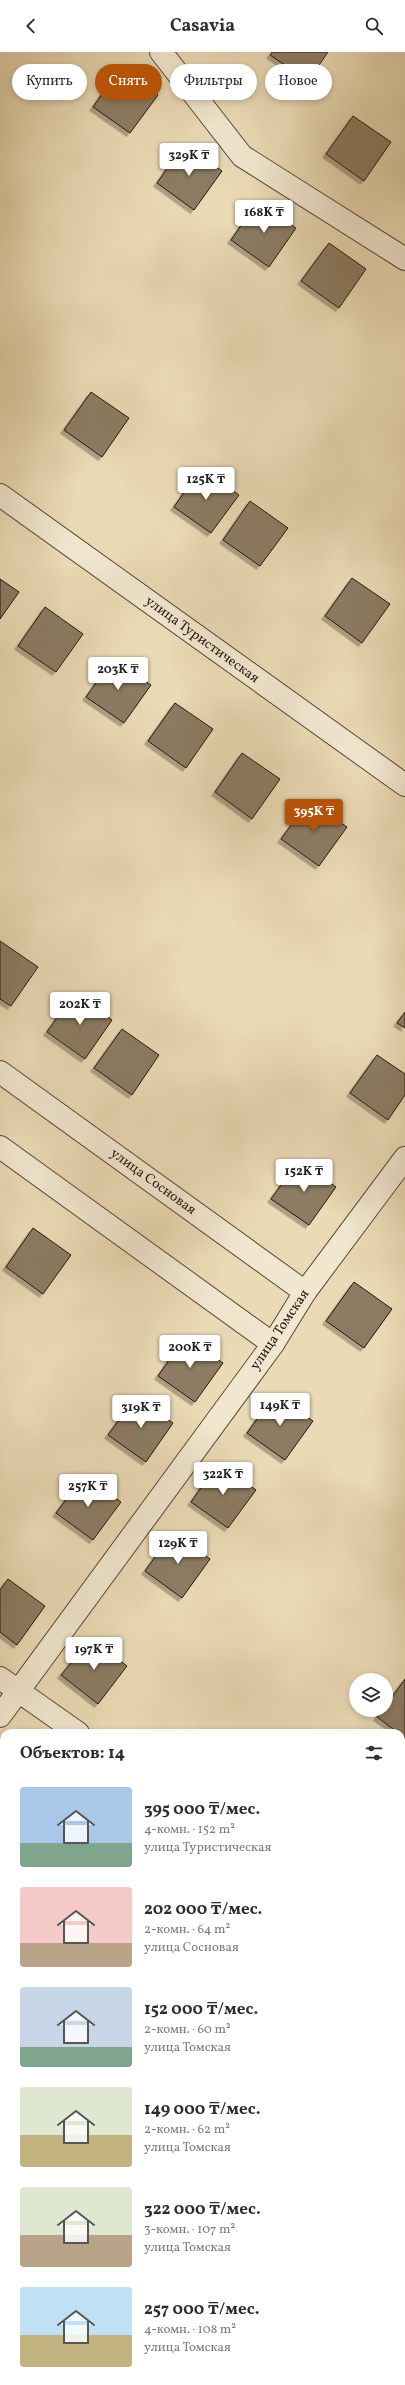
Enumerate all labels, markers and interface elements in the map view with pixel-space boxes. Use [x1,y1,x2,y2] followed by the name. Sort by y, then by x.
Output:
[170,14,235,39] text: Casavia
[20,15,42,37] icon: back
[363,15,385,37] icon: search
[12,64,87,100] chip: Купить
[95,64,162,100] chip: Снять
[170,64,257,100] chip: Фильтры
[265,64,332,100] chip: Новое
[156,143,222,177] pin: 329K ₸
[168,147,210,165] text: 329K ₸
[231,200,297,234] pin: 168K ₸
[244,204,284,222] text: 168K ₸
[173,467,239,501] pin: 125K ₸
[187,471,225,489] text: 125K ₸
[141,592,263,688] street label: улица Туристическая
[85,657,151,691] pin: 203K ₸
[97,661,139,679] text: 203K ₸
[281,799,347,833] pin: 395K ₸
[294,803,334,821] text: 395K ₸
[47,992,113,1026] pin: 202K ₸
[59,996,101,1014] text: 202K ₸
[106,1144,200,1220] street label: улица Сосновая
[271,1159,337,1193] pin: 152K ₸
[285,1163,323,1181] text: 152K ₸
[246,1286,314,1374] street label: улица Томская
[157,1335,223,1369] pin: 200K ₸
[168,1339,212,1357] text: 200K ₸
[247,1393,313,1427] pin: 149K ₸
[108,1395,174,1429] pin: 319K ₸
[260,1397,300,1415] text: 149K ₸
[121,1399,161,1417] text: 319K ₸
[190,1462,256,1496] pin: 322K ₸
[203,1466,243,1484] text: 322K ₸
[55,1474,121,1508] pin: 257K ₸
[68,1478,108,1496] text: 257K ₸
[145,1531,211,1565] pin: 129K ₸
[158,1535,198,1553] text: 129K ₸
[61,1637,127,1671] pin: 197K ₸
[74,1641,114,1659] text: 197K ₸
[349,1673,393,1717] map controls
[349,1673,393,1717] button: layers
[20,1742,125,1765] text: Объектов: 14
[363,1742,385,1764] icon: filters
[144,1798,260,1821] text: 395 000 ₸/мес.
[52,1803,100,1851] icon: home
[144,1821,235,1839] text: 4-комн. · 152 m²
[144,1839,271,1857] text: улица Туристическая
[144,1898,262,1921] text: 202 000 ₸/мес.
[52,1903,100,1951] icon: home
[144,1921,230,1939] text: 2-комн. · 64 m²
[144,1939,239,1957] text: улица Сосновая
[144,1998,258,2021] text: 152 000 ₸/мес.
[52,2003,100,2051] icon: home
[144,2021,231,2039] text: 2-комн. · 60 m²
[144,2039,231,2057] text: улица Томская
[144,2098,260,2121] text: 149 000 ₸/мес.
[52,2103,100,2151] icon: home
[144,2121,230,2139] text: 2-комн. · 62 m²
[144,2139,231,2157] text: улица Томская
[144,2198,261,2221] text: 322 000 ₸/мес.
[52,2203,100,2251] icon: home
[144,2221,235,2239] text: 3-комн. · 107 m²
[144,2239,231,2257] text: улица Томская
[144,2298,260,2321] text: 257 000 ₸/мес.
[52,2303,100,2351] icon: home
[144,2321,236,2339] text: 4-комн. · 108 m²
[144,2339,231,2357] text: улица Томская

